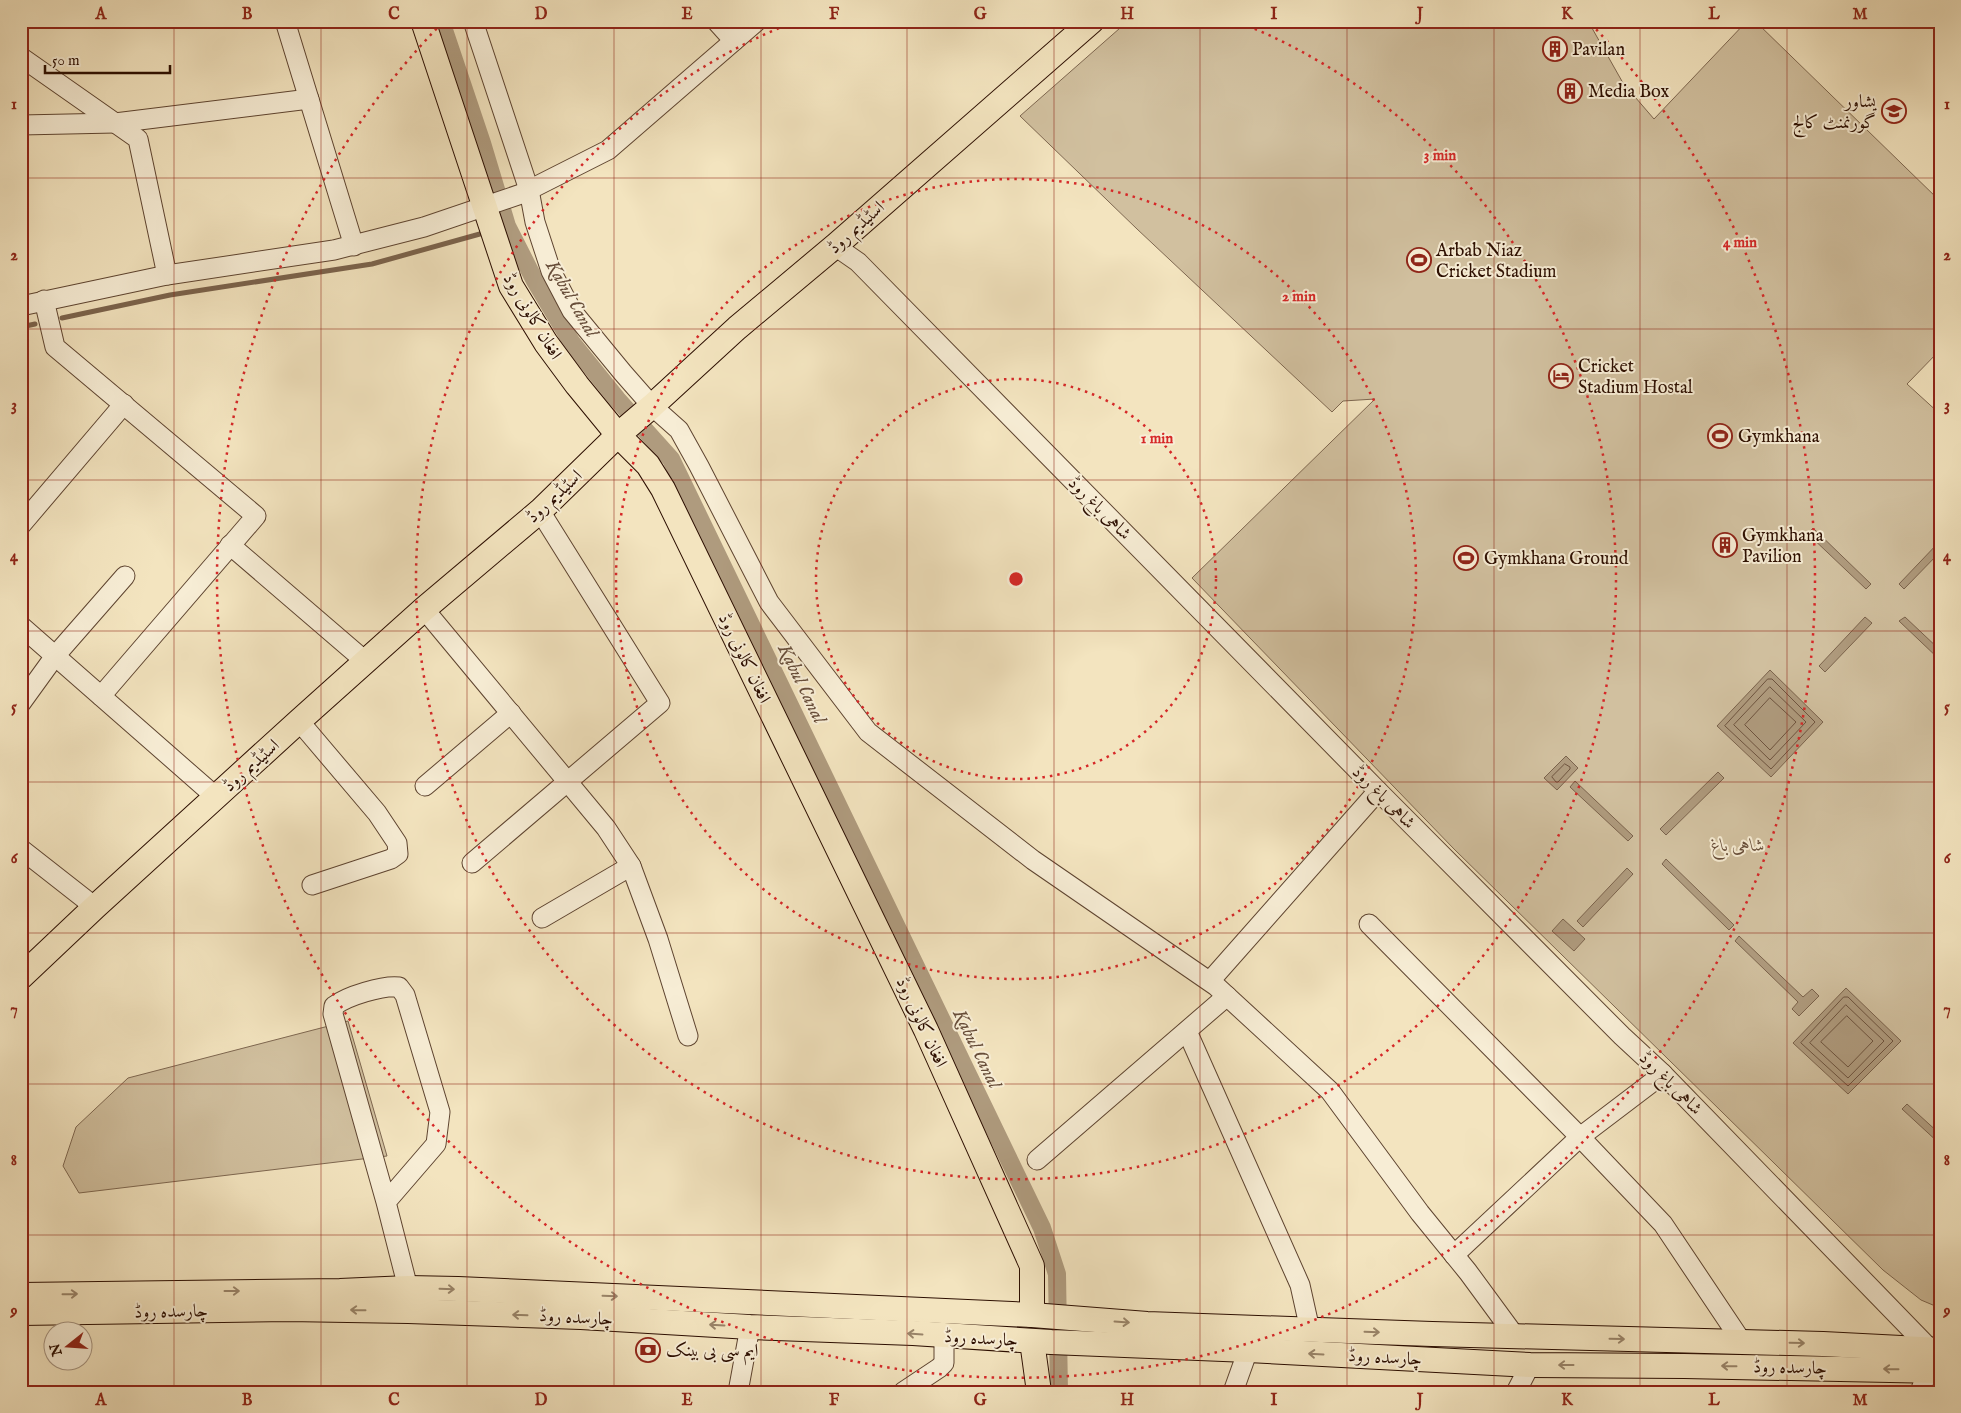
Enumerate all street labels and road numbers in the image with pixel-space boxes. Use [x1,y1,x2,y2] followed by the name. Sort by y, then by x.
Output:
[824,197,892,262] street label: اسٹیڈیم روڈ
[497,269,567,364] street label: افغان کالونی روڈ
[522,465,590,531] street label: اسٹیڈیم روڈ
[1061,472,1136,547] street label: شاہی باغ روڈ
[712,610,775,707] street label: افغان کالونی روڈ
[219,735,287,800] street label: اسٹیڈیم روڈ
[1345,761,1420,836] street label: شاہی باغ روڈ
[890,974,952,1072] street label: افغان کالونی روڈ
[1632,1047,1707,1122] street label: شاہی باغ روڈ
[134,1300,208,1325] street label: چارسدہ روڈ
[538,1305,613,1332] street label: چارسدہ روڈ
[943,1326,1018,1353] street label: چارسدہ روڈ
[1347,1345,1422,1372] street label: چارسدہ روڈ
[1753,1356,1827,1381] street label: چارسدہ روڈ

